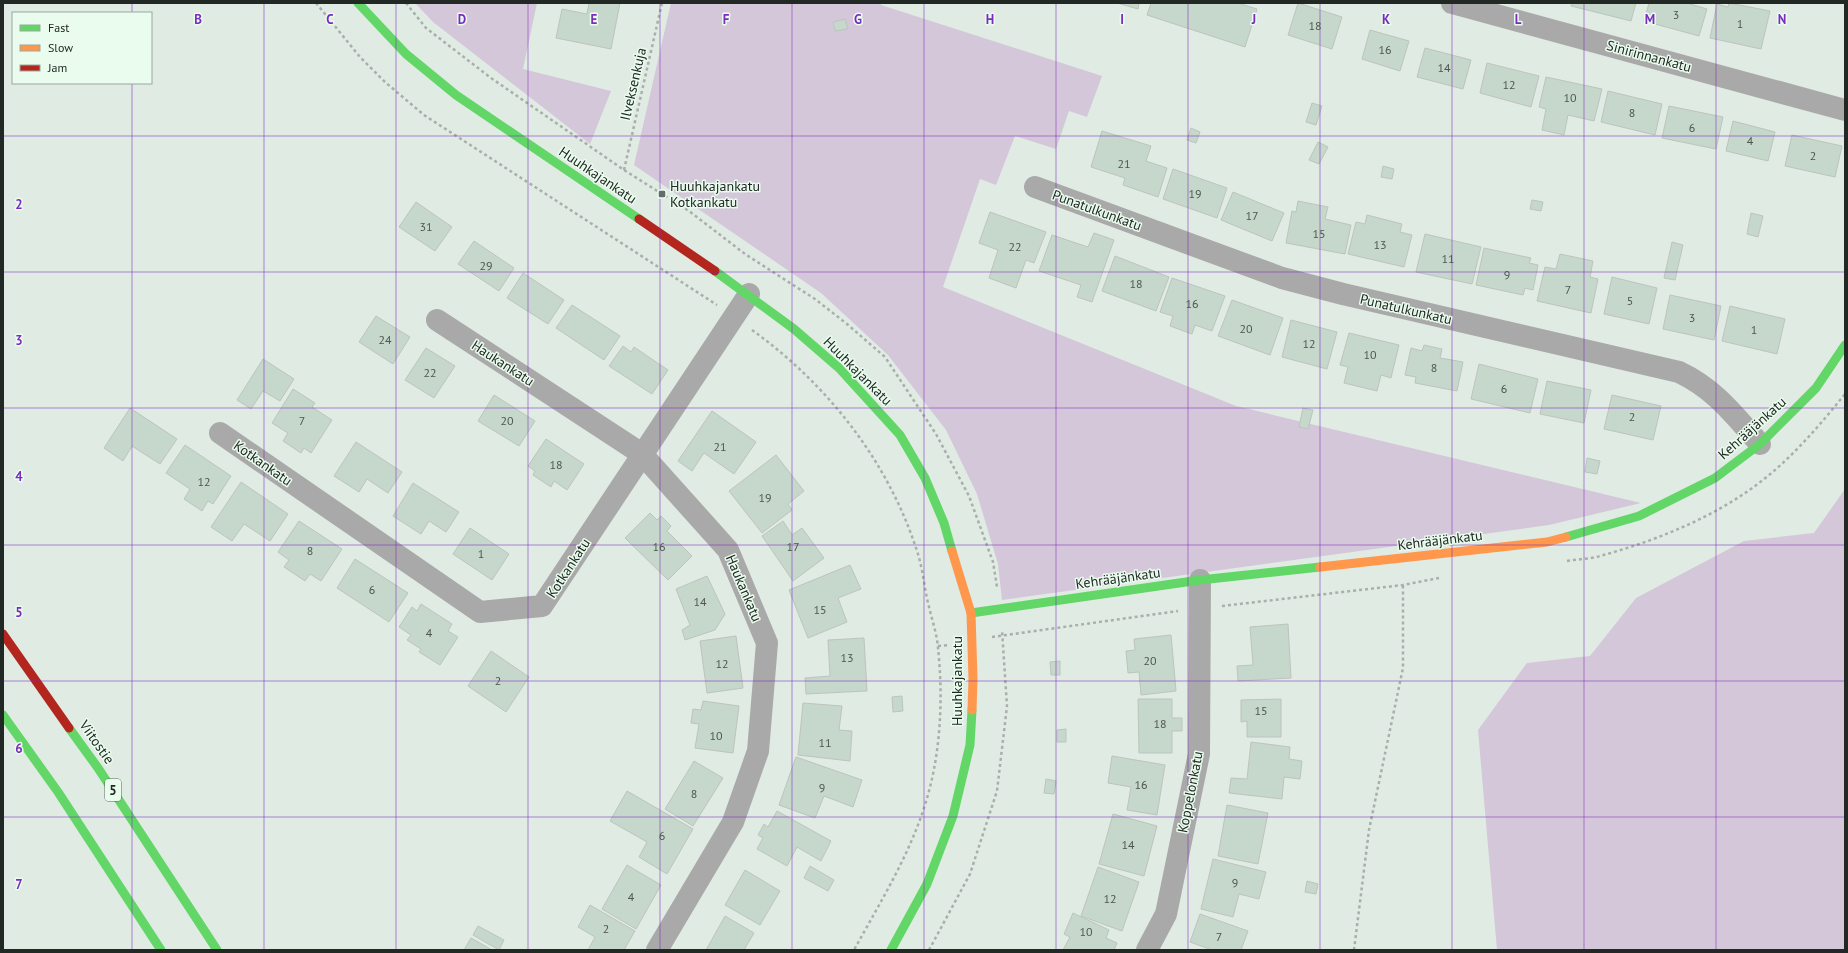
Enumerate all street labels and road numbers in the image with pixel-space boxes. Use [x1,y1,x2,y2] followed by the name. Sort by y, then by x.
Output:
[1605,36,1693,76] street label: Sinirinnankatu
[616,46,650,122] street label: Ilveksenkuja
[556,142,640,208] street label: Huuhkajankatu
[1050,186,1144,234] street label: Punatulkunkatu
[1358,290,1454,328] street label: Punatulkunkatu
[820,333,896,409] street label: Huuhkajankatu
[468,336,538,390] street label: Haukankatu
[1714,393,1790,463] street label: Kehrääjänkatu
[230,436,296,490] street label: Kotkankatu
[1396,526,1484,554] street label: Kehrääjänkatu
[542,535,594,601] street label: Kotkankatu
[722,552,766,624] street label: Haukankatu
[1074,563,1162,593] street label: Kehrääjänkatu
[948,636,966,726] street label: Huuhkajankatu
[75,716,118,767] street label: Viitostie
[1173,750,1207,834] street label: Koppelonkatu
[105,779,121,801] road number: 5

